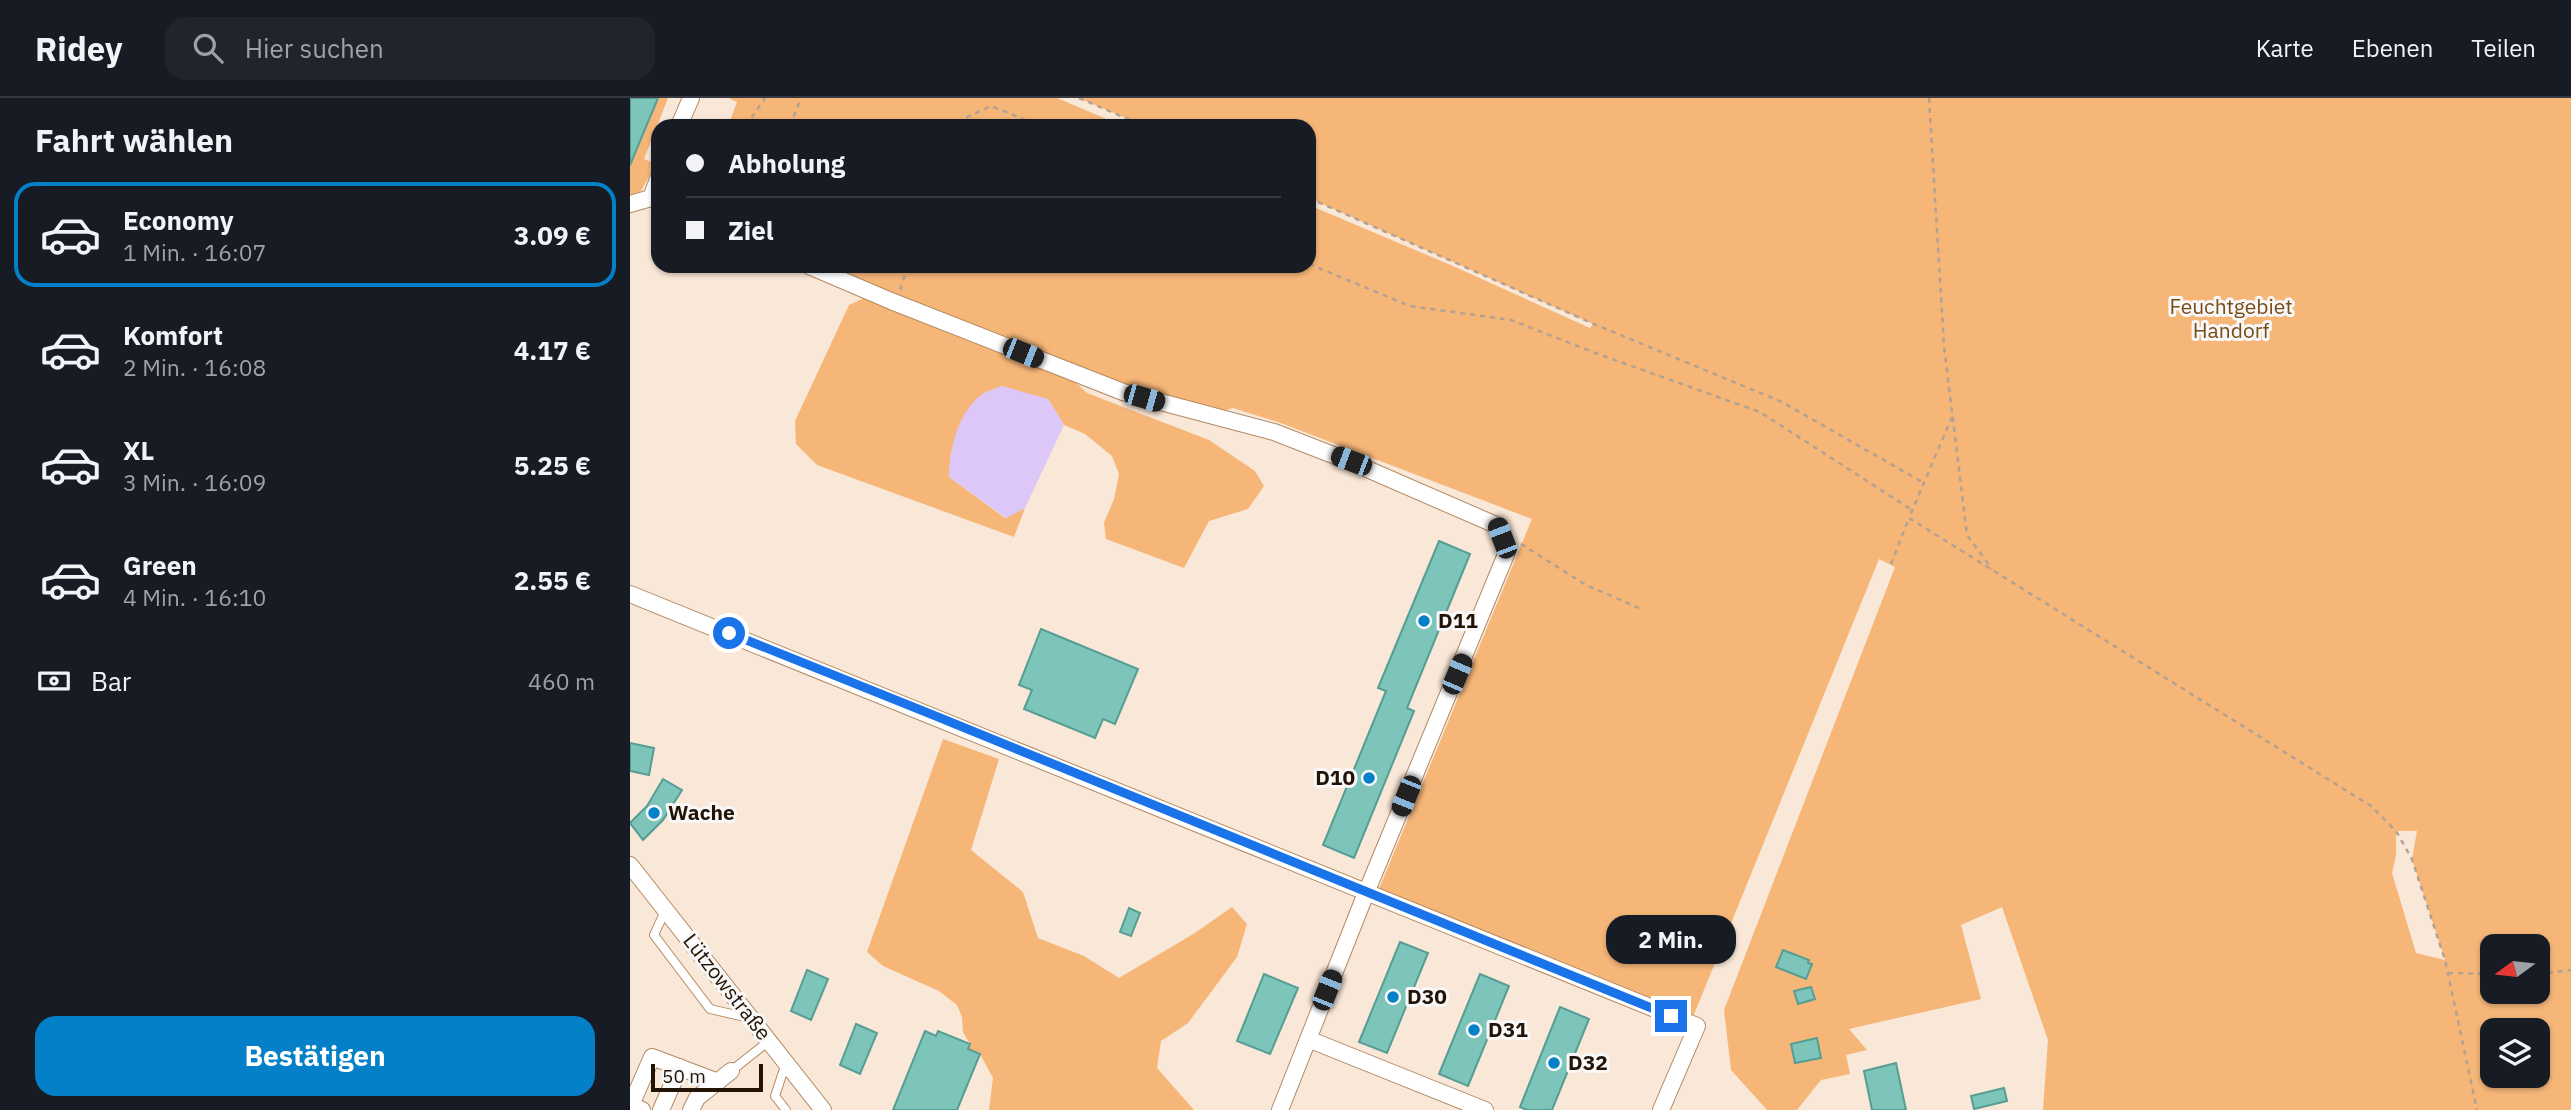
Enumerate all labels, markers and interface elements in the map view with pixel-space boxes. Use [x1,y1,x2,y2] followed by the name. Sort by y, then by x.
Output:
[165,17,655,80] search box
[35,27,123,70] text: Ridey
[189,29,227,67] icon: search
[245,31,384,65] text: Hier suchen
[2256,32,2314,64] text: Karte
[2352,32,2433,64] text: Ebenen
[2471,32,2536,64] text: Teilen
[35,119,233,161] text: Fahrt wählen
[728,146,845,180] text: Abholung
[39,203,102,266] icon: car
[123,203,234,237] text: Economy
[728,213,774,247] text: Ziel
[514,218,591,252] text: 3.09 €
[123,237,266,267] text: 1 Min. · 16:07
[2169,292,2293,344] park label: Feuchtgebiet Handorf
[39,318,102,381] icon: car
[123,318,223,352] text: Komfort
[514,333,591,367] text: 4.17 €
[1000,335,1047,371] car
[123,352,266,382] text: 2 Min. · 16:08
[1121,382,1168,414] car
[39,433,102,496] icon: car
[123,433,154,467] text: XL
[1328,444,1375,478] car
[514,448,591,482] text: 5.25 €
[123,467,266,497] text: 3 Min. · 16:09
[1485,515,1520,561] car
[39,548,102,611] icon: car
[123,548,197,582] text: Green
[514,563,591,597] text: 2.55 €
[123,582,266,612] text: 4 Min. · 16:10
[1438,606,1478,634] place label: D11
[1416,613,1432,629] marker: D11
[713,617,745,649] route start
[1440,651,1475,697] car
[35,662,73,700] icon: cash
[91,664,131,698] text: Bar
[528,666,595,696] text: 460 m
[1315,763,1355,791] place label: D10
[1361,770,1377,786] marker: D10
[1389,773,1424,819] car
[668,798,735,826] place label: Wache
[646,805,662,821] marker: Wache
[1606,914,1736,964] callout: 2 Min.
[1638,924,1704,954] text: 2 Min.
[677,927,778,1045] street label: Lützowstraße
[2480,934,2550,1004] north arrow
[2480,934,2550,1088] map controls
[1310,967,1345,1013] car
[1407,982,1447,1010] place label: D30
[1385,989,1401,1005] marker: D30
[1655,1000,1687,1032] route end
[1488,1015,1528,1043] place label: D31
[35,1016,595,1096] button: Bestätigen
[2480,1018,2550,1088] button: layers
[1466,1022,1482,1038] marker: D31
[1568,1048,1608,1076] place label: D32
[1546,1055,1562,1071] marker: D32
[651,1061,763,1093] scale bar
[662,1064,706,1088] text: 50 m

